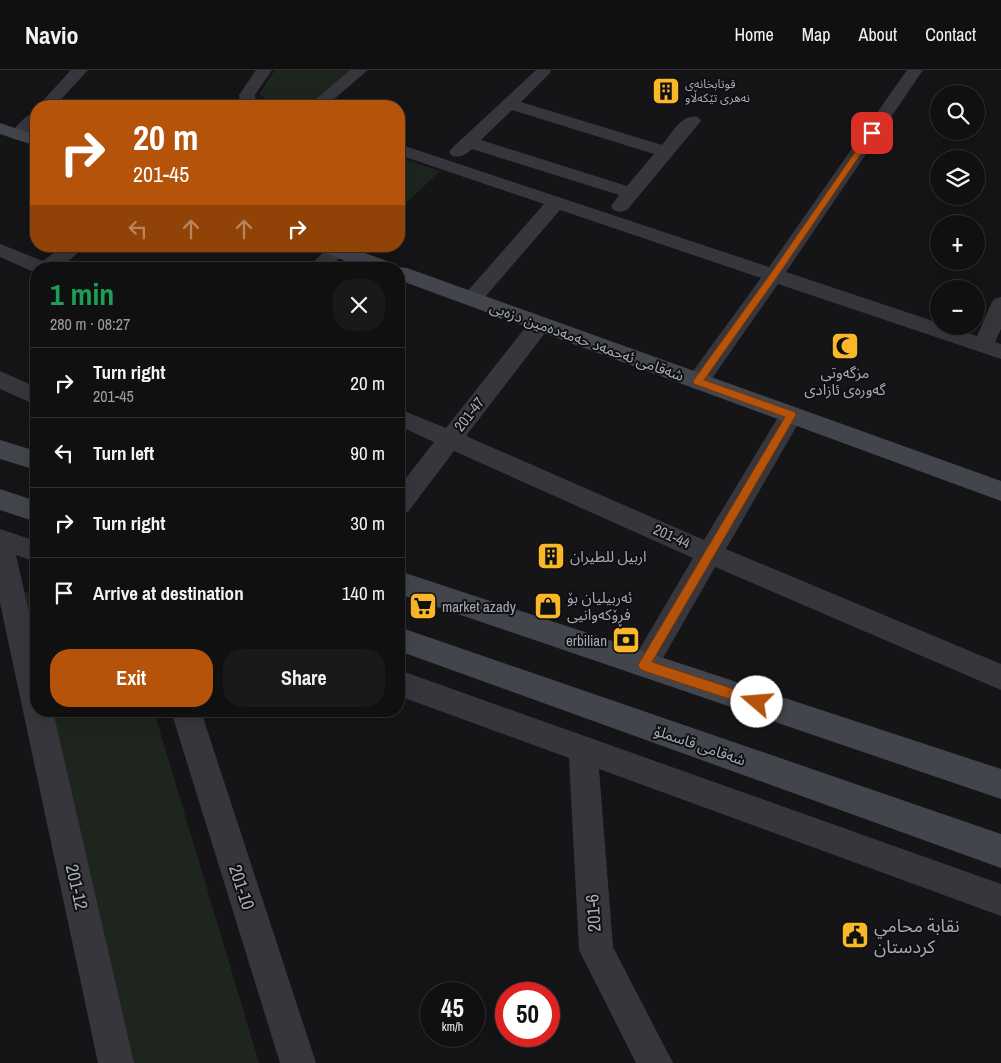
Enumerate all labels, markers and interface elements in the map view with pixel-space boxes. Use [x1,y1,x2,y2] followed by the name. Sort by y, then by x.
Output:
[25,19,79,51] text: Navio
[734,22,774,47] text: Home
[802,22,831,47] text: Map
[859,22,897,47] text: About
[925,22,976,47] text: Contact
[651,76,681,106] building icon: قوتابخانه‌ی نه‌هری تێكه‌ڵاو
[685,76,750,106] place label: قوتابخانه‌ی نه‌هری تێكه‌ڵاو
[930,85,985,335] map controls
[930,85,985,140] button: search
[851,112,893,154] pin
[133,114,198,161] text: 20 m
[858,119,886,147] icon: arrive
[50,120,115,185] icon: right
[930,150,985,205] button: layers
[133,159,189,189] text: 201-45
[124,215,152,243] icon: left
[177,215,205,243] icon: ahead
[230,215,258,243] icon: ahead
[283,215,311,243] icon: right
[930,215,985,270] button: +
[50,274,114,314] text: 1 min
[333,279,385,331] button: close
[930,280,985,335] button: −
[487,296,687,386] street label: شەقامی ئەحمەد حەمەدەمین دزەیی
[50,313,130,335] text: 280 m · 08:27
[830,331,860,361] mosque icon: مزگەوتی گەورەی ئازادی
[93,359,165,385] text: Turn right
[804,362,887,400] place label: مزگەوتی گەورەی ئازادی
[50,369,78,397] icon: right
[350,370,385,396] text: 20 m
[93,385,134,407] text: 201-45
[449,392,489,436] street label: 201-47
[50,439,78,467] icon: left
[93,440,154,466] text: Turn left
[350,440,385,466] text: 90 m
[50,509,78,537] icon: right
[93,510,165,536] text: Turn right
[350,510,385,536] text: 30 m
[650,519,694,553] street label: 201-44
[536,541,566,571] building icon: اربيل للطيران
[570,546,647,567] place label: اربيل للطيران
[50,579,78,607] icon: arrive
[93,580,244,606] text: Arrive at destination
[342,580,385,606] text: 140 m
[567,587,632,627] place label: ئەربیلیان بۆ فڕۆکەوانیی
[408,591,438,621] supermarket icon: market azady
[533,591,563,621] shop icon: ئەربیلیان بۆ فڕۆکەوانیی
[442,596,517,617] place label: market azady
[611,625,641,655] bank icon: erbilian
[566,630,607,651] place label: erbilian
[50,649,213,707] button: Exit
[223,649,385,707] button: Share
[730,675,782,727] position arrow
[651,720,749,771] street label: شەقامی قاسملۆ
[223,861,261,913] street label: 201-10
[60,862,94,912] street label: 201-12
[579,893,607,933] street label: 201-6
[874,913,960,959] place label: نقابة محامي كردستان
[840,920,870,950] public building icon: نقابة محامي كردستان
[495,982,560,1047] speed limit sign: 50
[441,991,464,1025] text: 45
[442,1019,463,1035] text: km/h

